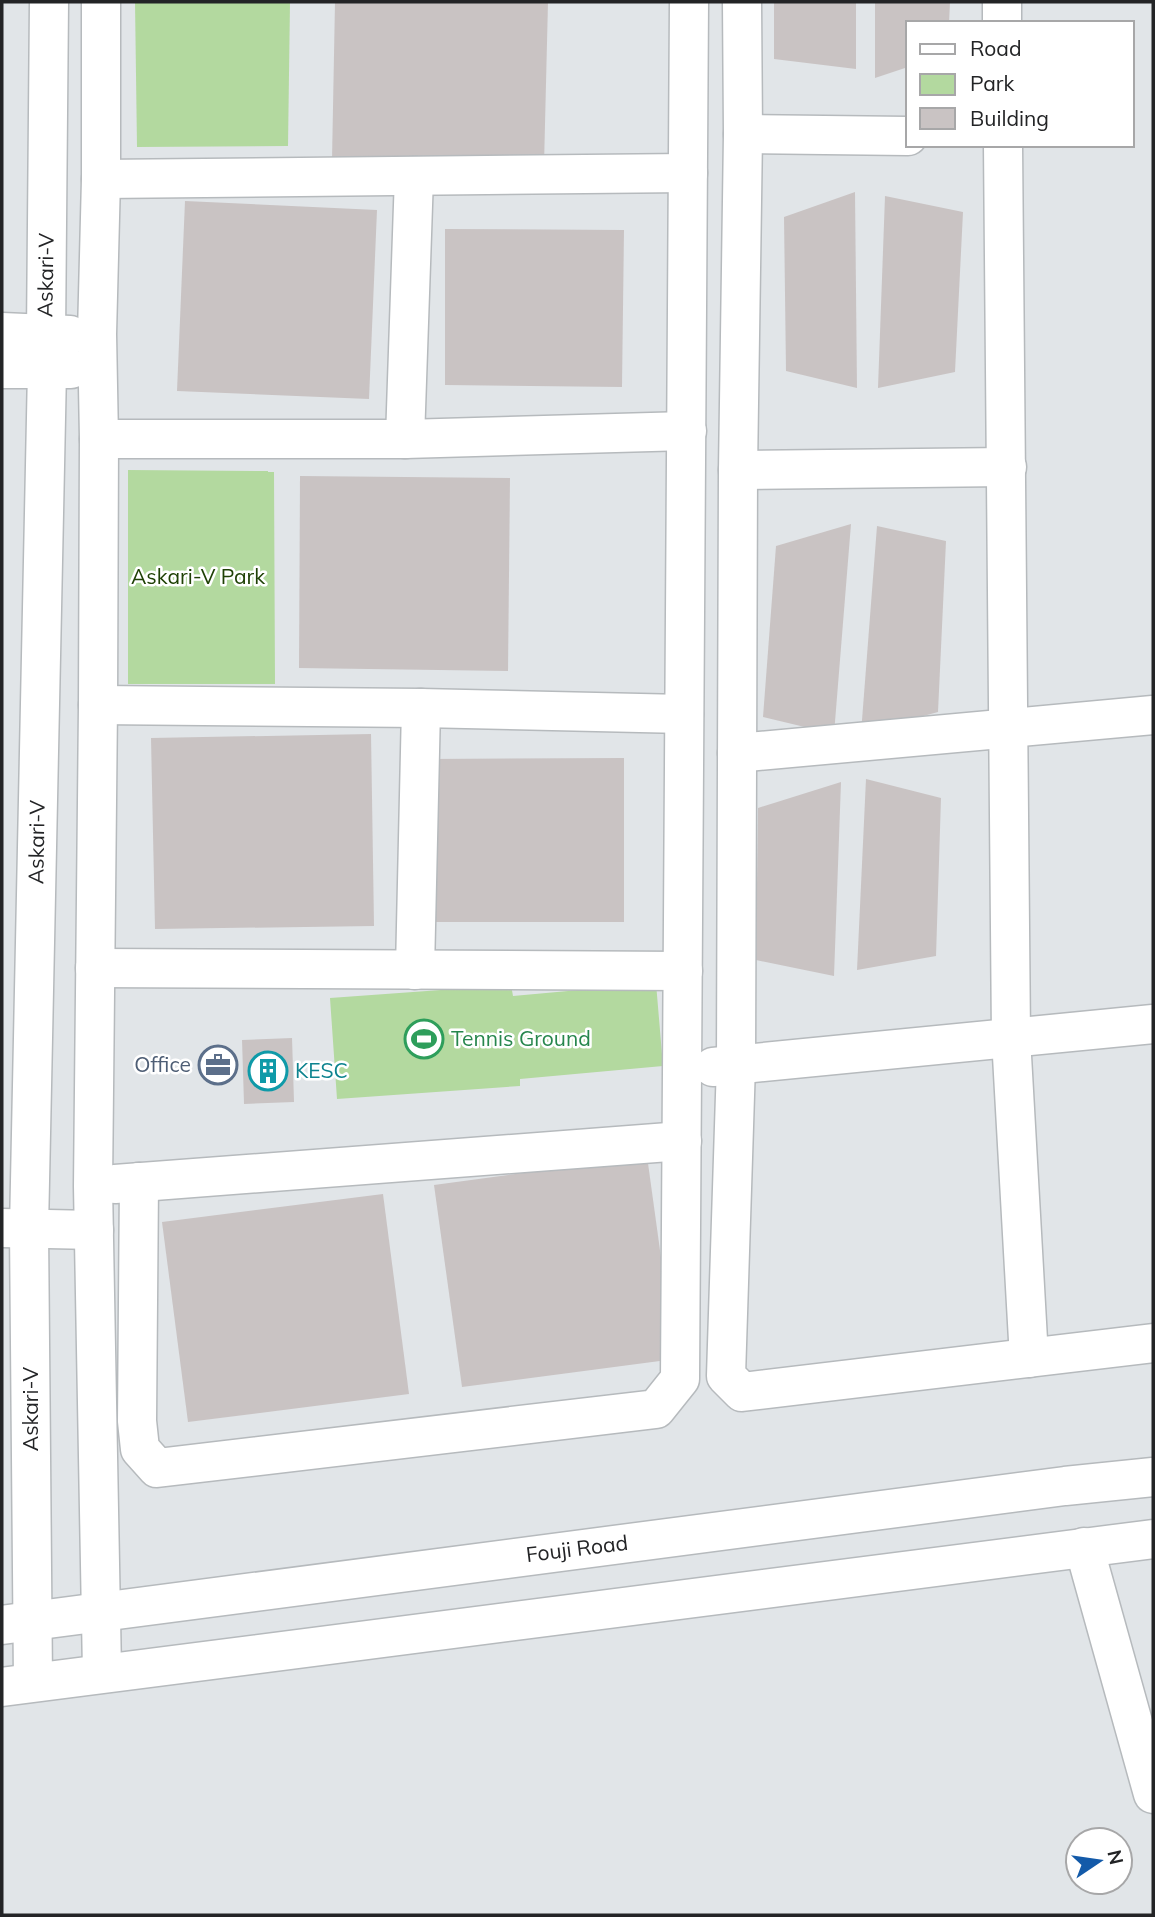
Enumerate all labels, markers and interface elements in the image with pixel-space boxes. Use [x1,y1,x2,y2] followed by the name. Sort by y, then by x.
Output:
[906,21,1134,147] legend
[970,35,1021,61] text: Road
[970,70,1014,96] text: Park
[970,105,1049,131] text: Building
[31,232,59,317] street label: Askari-V
[131,563,265,589] park label: Askari-V Park
[22,799,50,884] street label: Askari-V
[403,1018,445,1060] sports icon: Tennis Ground
[451,1025,591,1051] place label: Tennis Ground
[197,1044,239,1086] office icon: Office
[247,1050,289,1092] building icon: KESC
[134,1051,191,1077] place label: Office
[295,1057,348,1083] place label: KESC
[17,1367,43,1451] street label: Askari-V
[524,1529,629,1567] street label: Fouji Road
[1064,1826,1134,1896] north arrow
[1102,1847,1129,1867] text: N

